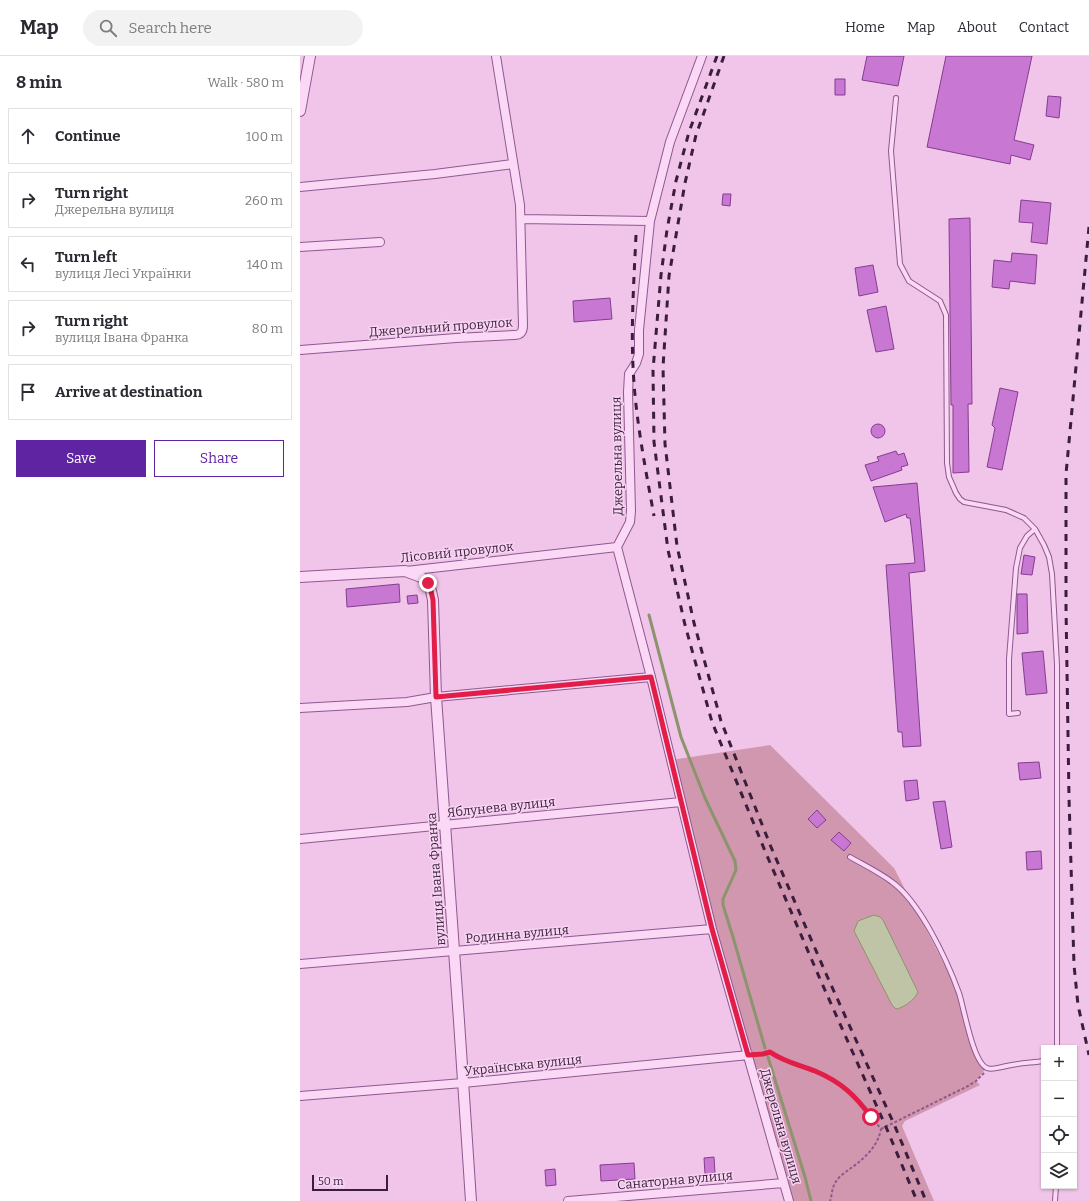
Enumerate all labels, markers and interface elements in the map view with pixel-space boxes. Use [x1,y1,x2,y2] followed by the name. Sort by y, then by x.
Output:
[83,10,363,46] search box
[20,16,59,39] text: Map
[97,17,119,39] icon: search
[129,19,212,37] text: Search here
[845,19,885,36] text: Home
[907,19,935,36] text: Map
[957,19,997,36] text: About
[1019,19,1069,36] text: Contact
[16,72,62,93] text: 8 min
[208,75,284,90] text: Walk · 580 m
[17,125,39,147] icon: ahead
[55,127,121,145] text: Continue
[246,129,283,144] text: 100 m
[55,184,128,202] text: Turn right
[17,189,39,211] icon: right
[245,193,283,208] text: 260 m
[55,202,174,217] text: Джерельна вулиця
[55,248,117,266] text: Turn left
[17,253,39,275] icon: left
[247,257,283,272] text: 140 m
[55,266,191,281] text: вулиця Лесі Українки
[55,312,128,330] text: Turn right
[369,314,514,339] street label: Джерельний провулок
[17,317,39,339] icon: right
[252,321,283,336] text: 80 m
[55,330,189,345] text: вулиця Івана Франка
[17,381,39,403] icon: arrive
[55,383,202,401] text: Arrive at destination
[608,396,626,516] street label: Джерельна вулиця
[16,440,146,477] button: Save
[154,440,284,477] button: Share
[399,539,515,565] street label: Лісовий провулок
[419,574,437,592] route end
[446,794,556,820] street label: Яблунева вулиця
[424,812,448,946] street label: вулиця Івана Франка
[465,922,569,946] street label: Родинна вулиця
[1041,1045,1077,1189] map controls
[1041,1045,1077,1081] button: +
[463,1051,583,1079] street label: Українська вулиця
[757,1067,805,1185] street label: Джерельна вулиця
[1041,1081,1077,1117] button: −
[862,1108,880,1126] route start
[1041,1117,1077,1153] button: locate
[1041,1153,1077,1189] button: layers
[617,1167,733,1193] street label: Санаторна вулиця
[312,1173,388,1192] scale bar
[318,1175,344,1188] text: 50 m

